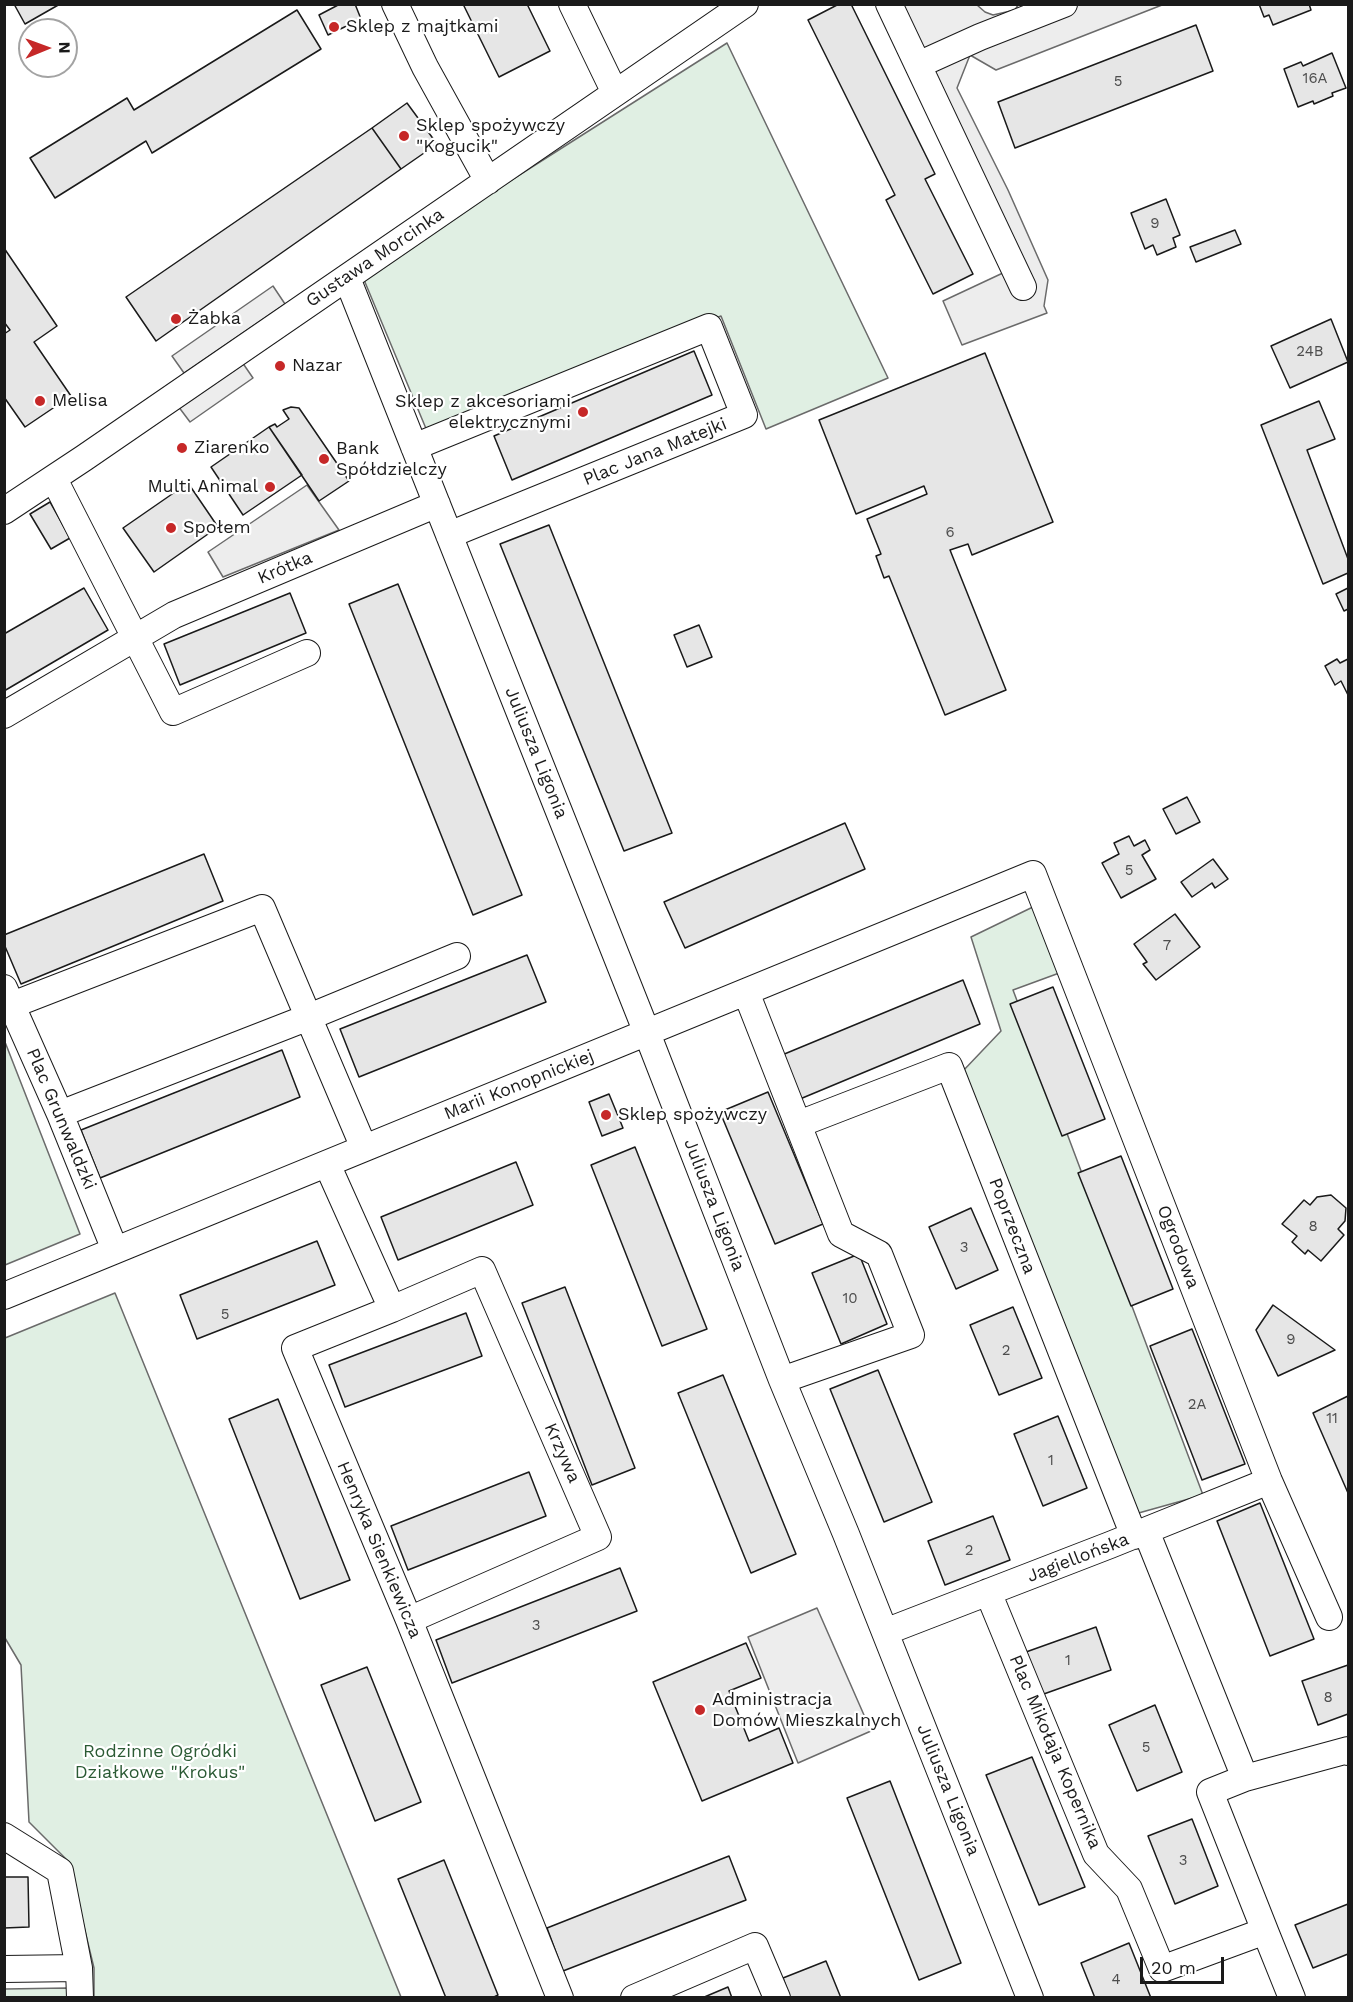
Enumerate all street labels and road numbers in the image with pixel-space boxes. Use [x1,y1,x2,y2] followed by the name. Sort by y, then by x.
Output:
[302,204,448,312] street label: Gustawa Morcinka
[580,413,730,491] street label: Plac Jana Matejki
[254,547,316,589] street label: Krótka
[500,684,572,822] street label: Juliusza Ligonia
[21,1045,101,1193] street label: Plac Grunwaldzki
[441,1045,597,1125] street label: Marii Konopnickiej
[679,1136,749,1274] street label: Juliusza Ligonia
[984,1175,1040,1277] street label: Poprzeczna
[1152,1202,1204,1292] street label: Ogrodowa
[539,1420,585,1486] street label: Krzywa
[332,1458,426,1642] street label: Henryka Sienkiewicza
[1024,1529,1132,1587] street label: Jagiellońska
[1004,1652,1106,1852] street label: Plac Mikołaja Kopernika
[912,1721,984,1859] street label: Juliusza Ligonia

